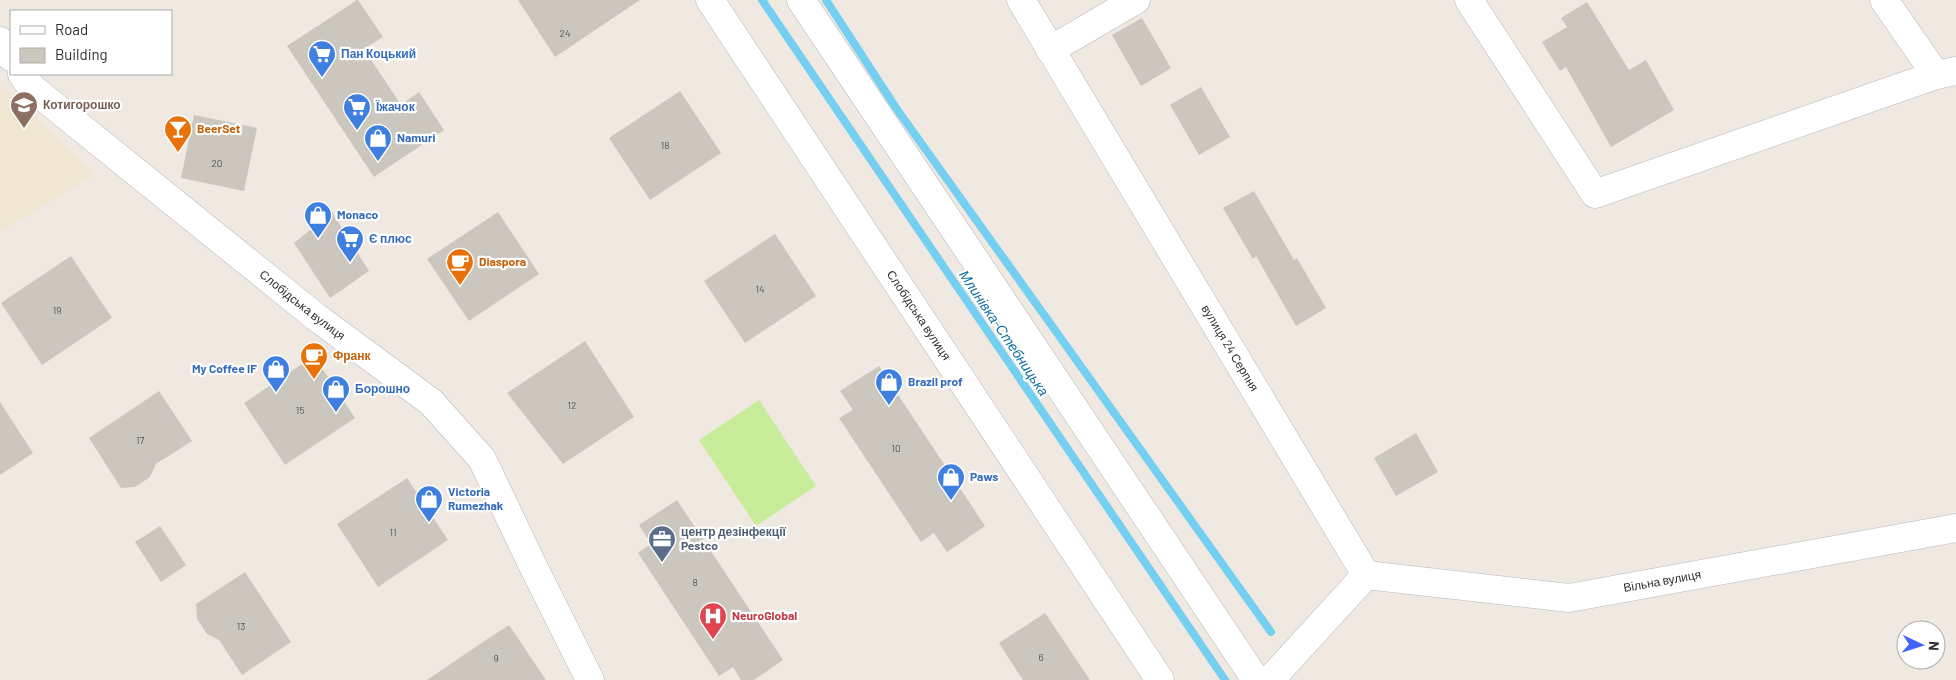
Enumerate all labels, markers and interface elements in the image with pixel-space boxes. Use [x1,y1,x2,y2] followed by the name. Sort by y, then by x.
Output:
[10,10,172,75] legend
[55,20,88,38] text: Road
[560,27,570,39] house number: 24
[307,39,337,78] supermarket icon: Пан Коцький
[55,45,108,63] text: Building
[341,46,416,61] place label: Пан Коцький
[9,90,39,129] school or university icon: Котигорошко
[342,92,372,131] supermarket icon: Їжачок
[43,97,121,112] place label: Котигорошко
[375,99,416,113] place label: Їжачок
[163,114,193,153] bar icon: BeerSet
[197,121,241,135] place label: BeerSet
[363,123,393,162] shop icon: Namuri
[397,130,436,144] place label: Namuri
[661,139,669,151] house number: 18
[211,157,223,169] house number: 20
[303,200,333,239] shop icon: Monaco
[337,207,379,221] place label: Monaco
[335,224,365,263] supermarket icon: Є плюс
[369,231,412,245] place label: Є плюс
[445,247,475,286] cafe icon: Diaspora
[479,254,526,268] place label: Diaspora
[257,267,348,342] street label: Слобідська вулиця
[885,267,954,362] street label: Слобідська вулиця
[956,267,1053,399] water label: Млинівка-Стебницька
[755,283,765,295] house number: 14
[1199,302,1262,393] street label: вулиця 24 Серпня
[53,304,61,316] house number: 19
[299,341,329,380] cafe icon: Франк
[333,348,371,363] place label: Франк
[261,354,291,393] shop icon: My Coffee IF
[192,361,257,375] place label: My Coffee IF
[874,367,904,406] shop icon: Brazil prof
[321,374,351,413] shop icon: Борошно
[908,374,963,388] place label: Brazil prof
[355,381,410,396] place label: Борошно
[568,399,576,411] house number: 12
[296,404,304,416] house number: 15
[136,434,144,446] house number: 17
[891,442,901,454] house number: 10
[936,462,966,501] shop icon: Paws
[970,469,998,483] place label: Paws
[414,484,444,523] shop icon: Victoria Rumezhak
[448,484,504,512] place label: Victoria Rumezhak
[647,524,677,563] office icon: центр дезінфекції Pestco
[681,524,786,552] place label: центр дезінфекції Pestco
[389,526,397,538] house number: 11
[1622,566,1702,594] street label: Вільна вулиця
[692,576,698,588] house number: 8
[698,601,728,640] hospital icon: NeuroGlobal
[732,608,797,622] place label: NeuroGlobal
[237,620,245,632] house number: 13
[1896,620,1946,670] north arrow
[1926,641,1943,651] text: N
[1038,651,1044,663] house number: 6
[493,652,499,664] house number: 9

